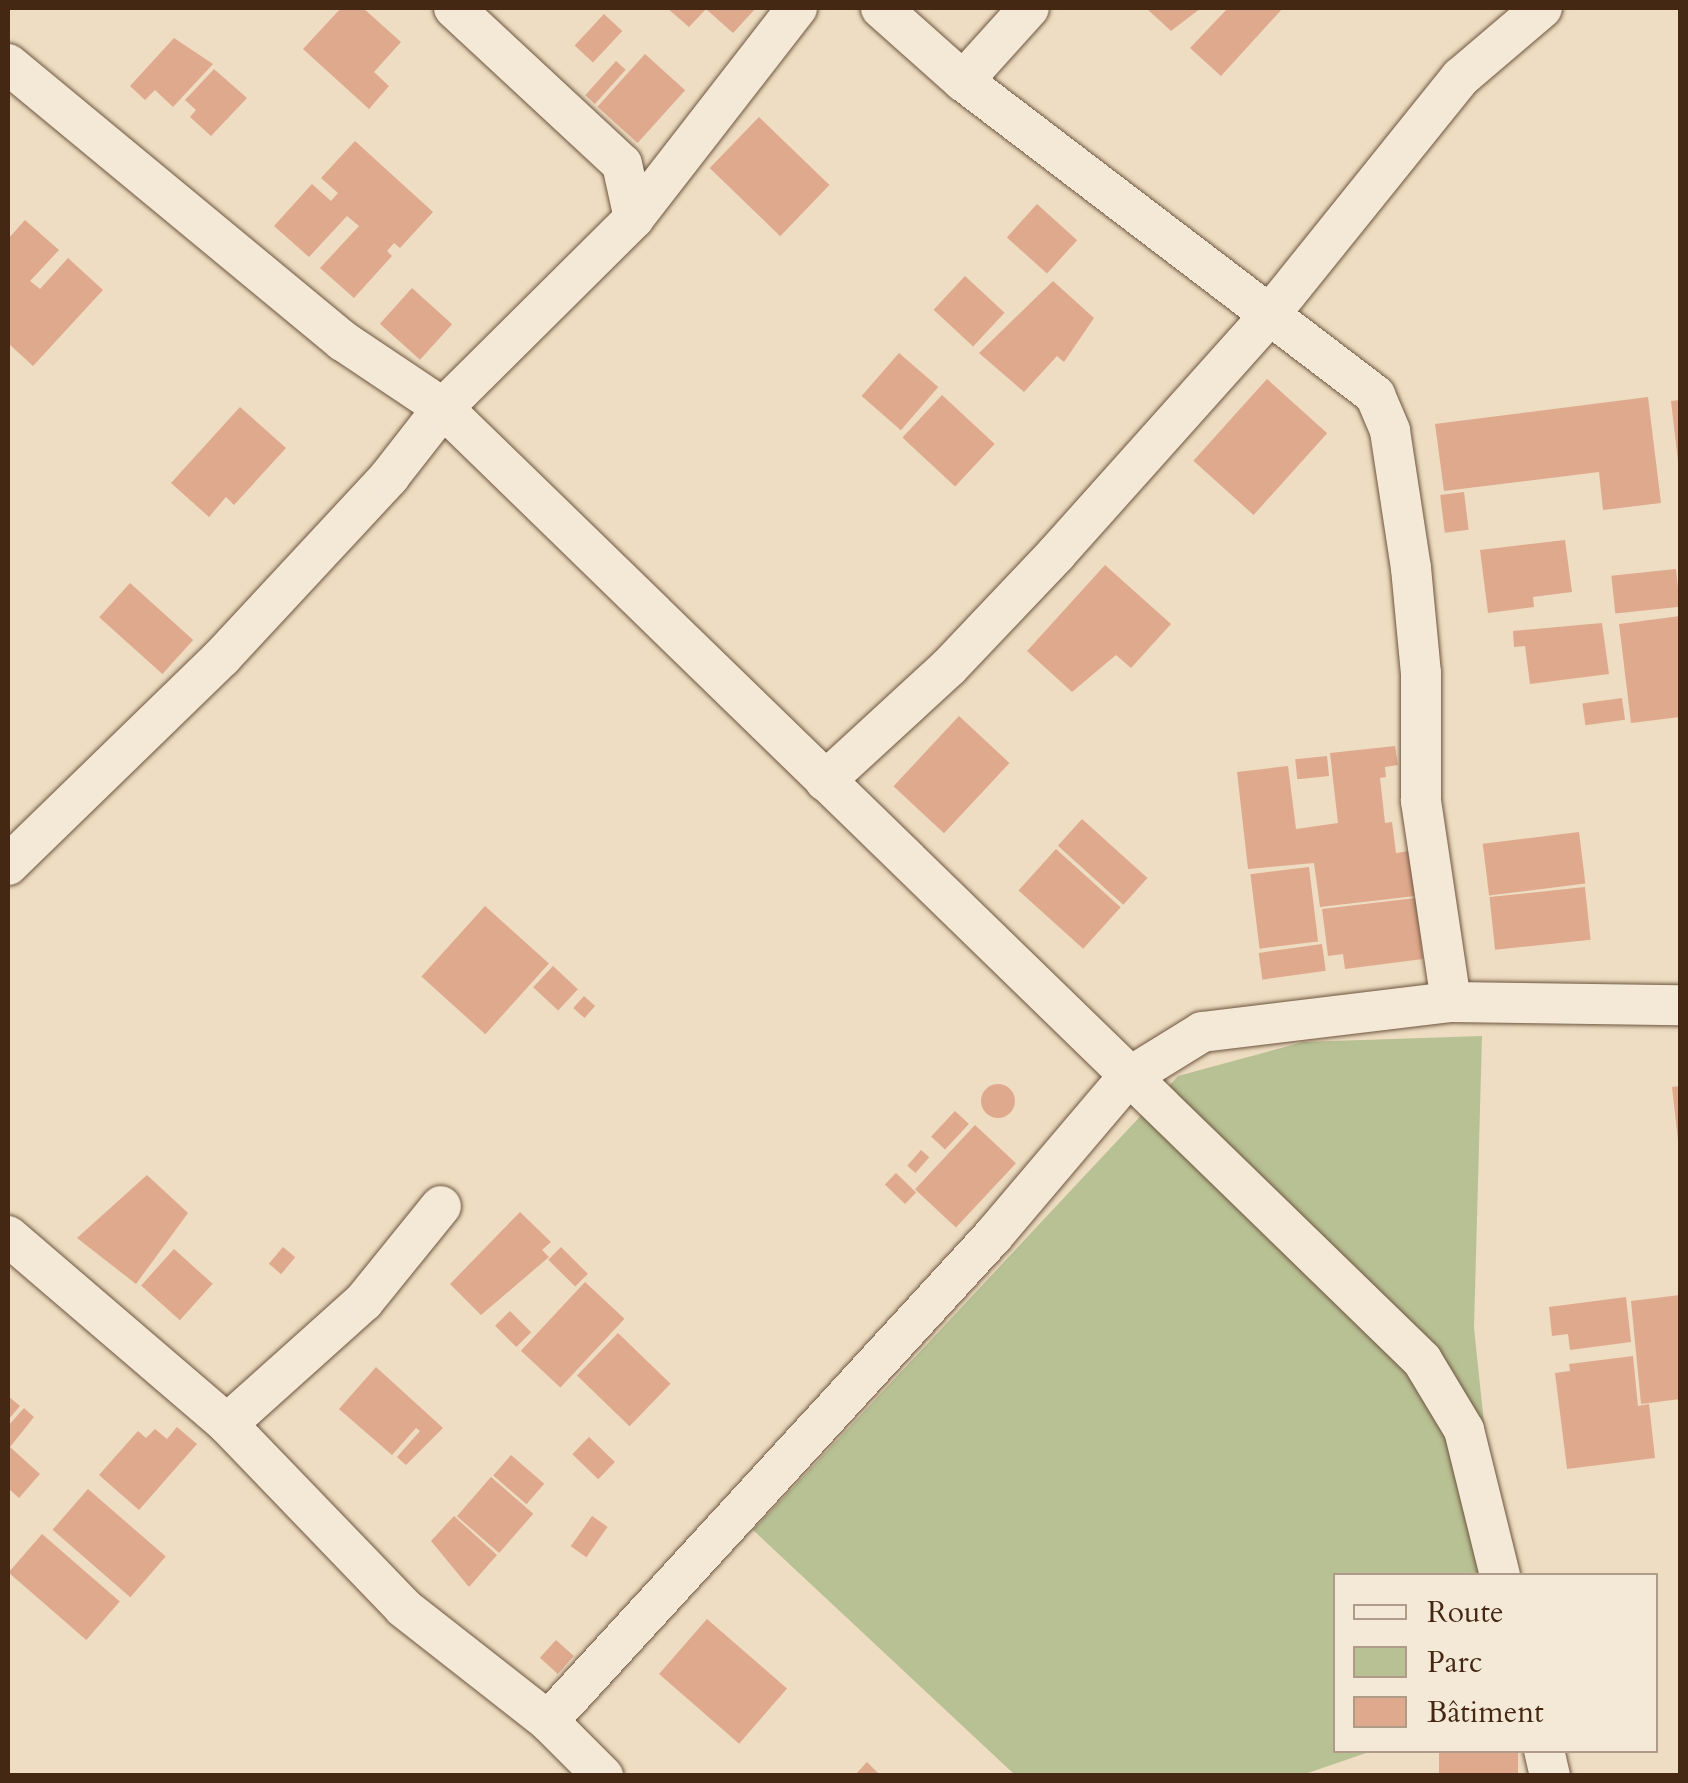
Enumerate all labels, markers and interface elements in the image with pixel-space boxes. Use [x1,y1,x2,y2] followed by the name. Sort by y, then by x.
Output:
[1333,1573,1658,1753] legend
[1427,1592,1504,1633] text: Route
[1427,1642,1482,1683] text: Parc
[1427,1692,1544,1733] text: Bâtiment

